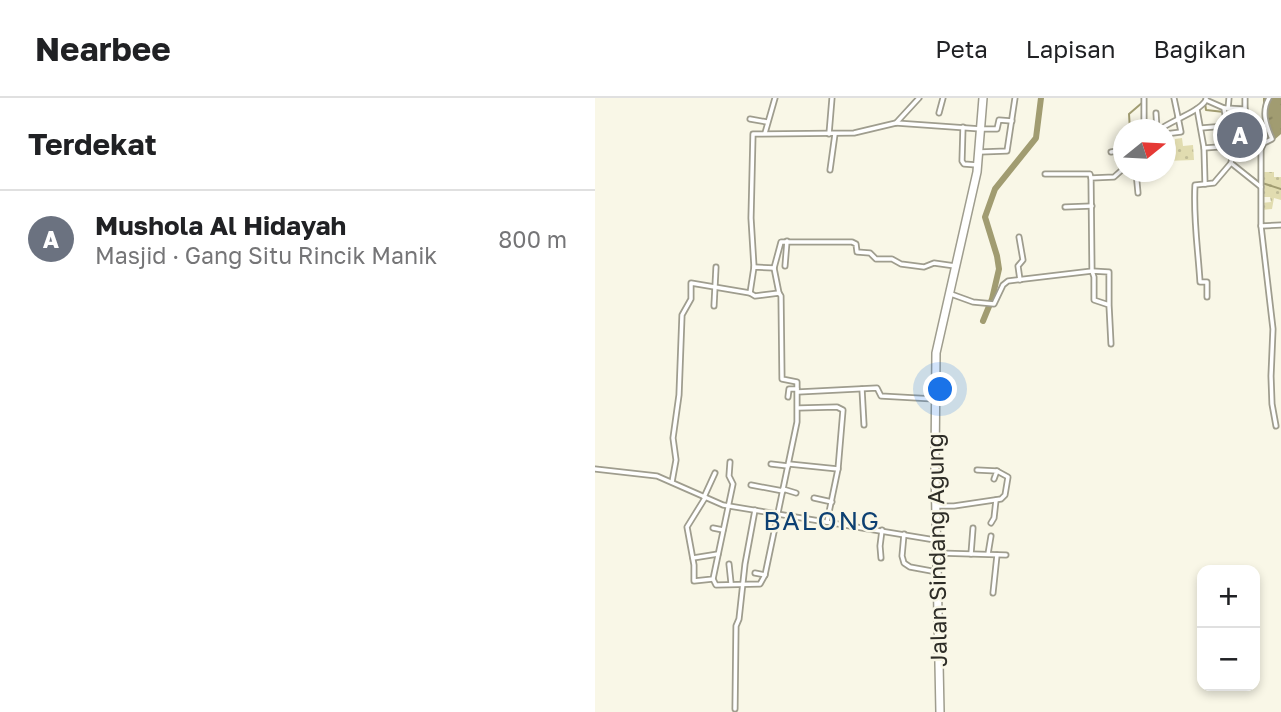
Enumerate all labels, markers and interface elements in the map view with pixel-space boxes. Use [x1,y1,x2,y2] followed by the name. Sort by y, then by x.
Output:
[35,29,171,68] text: Nearbee
[935,34,988,63] text: Peta
[1026,34,1116,63] text: Lapisan
[1154,34,1246,63] text: Bagikan
[1217,109,1263,161] pin: A
[1113,119,1176,182] north arrow
[28,126,157,162] text: Terdekat
[95,210,346,241] text: Mushola Al Hidayah
[43,225,59,253] text: A
[498,225,567,253] text: 800 m
[95,241,437,269] text: Masjid · Gang Situ Rincik Manik
[923,372,957,406] your location
[920,433,952,667] street label: Jalan Sindang Agung
[763,505,881,536] district label: BALONG
[1197,565,1260,691] map controls
[1197,565,1260,628] button: +
[1197,628,1260,691] button: −

